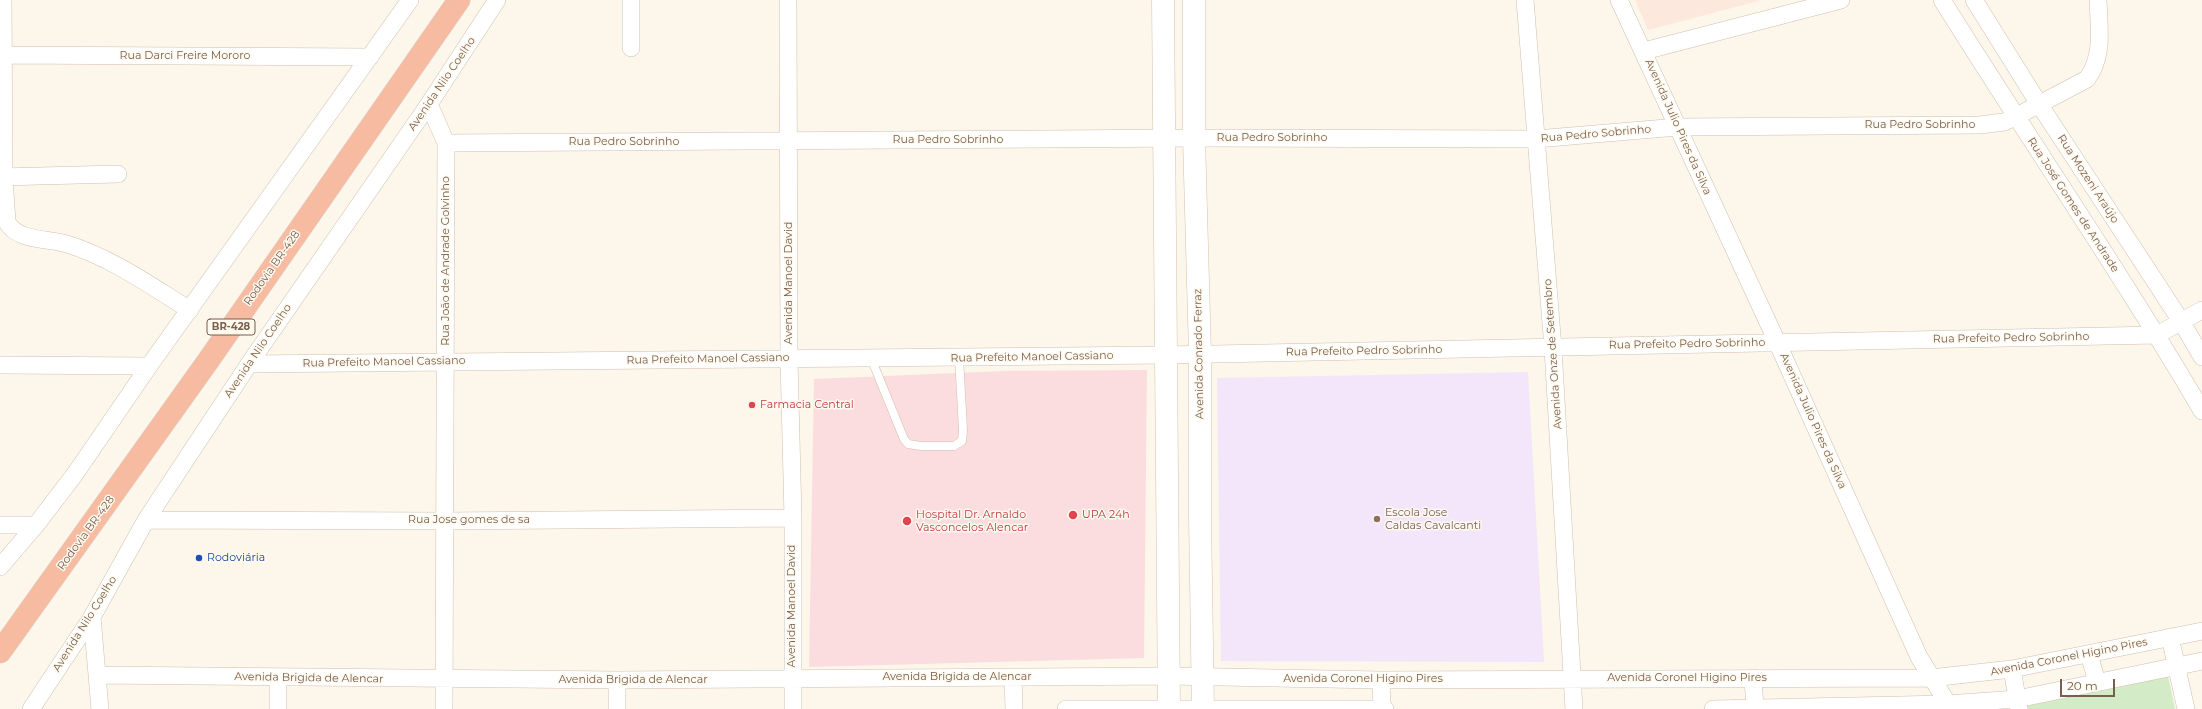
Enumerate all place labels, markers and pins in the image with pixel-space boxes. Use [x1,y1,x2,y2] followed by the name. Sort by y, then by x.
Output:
[760,398,854,412] place label: Farmacia Central
[747,400,757,410] marker: Farmacia Central
[1385,506,1481,532] place label: Escola Jose Caldas Cavalcanti
[916,508,1028,534] place label: Hospital Dr. Arnaldo Vasconcelos Alencar
[1082,508,1130,522] place label: UPA 24h
[1067,509,1079,521] marker: UPA 24h
[1372,514,1382,524] marker: Escola Jose Caldas Cavalcanti
[901,515,913,527] marker: Hospital Dr. Arnaldo Vasconcelos Alencar
[207,551,265,565] place label: Rodoviária
[194,553,204,563] marker: Rodoviária

